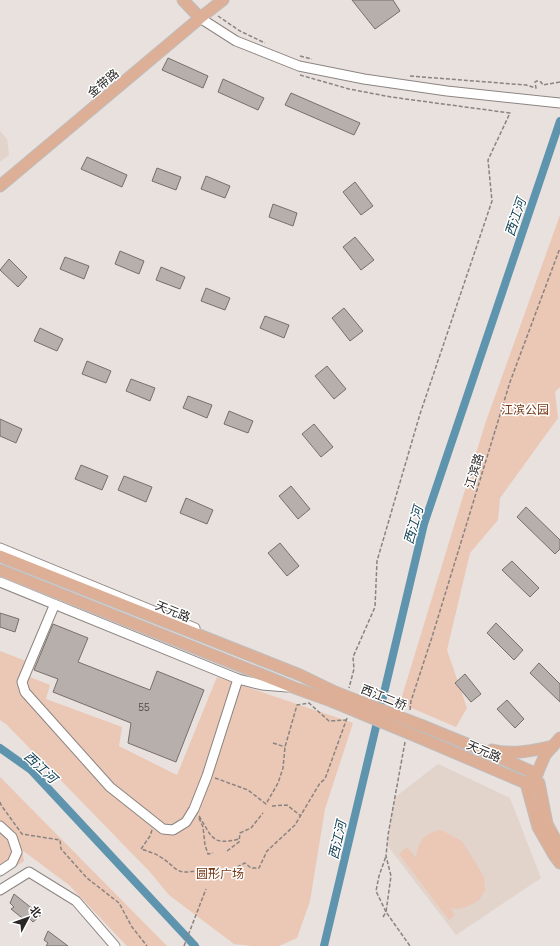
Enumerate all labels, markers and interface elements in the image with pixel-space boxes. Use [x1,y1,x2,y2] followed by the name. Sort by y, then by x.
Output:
[84,65,122,101] street label: 金带路
[500,193,531,238] water label: 西江河
[501,401,549,418] park label: 江滨公园
[461,451,487,491] street label: 江滨路
[399,501,428,546] water label: 西江河
[153,596,193,626] street label: 天元路
[359,680,409,714] street label: 西江二桥
[138,700,150,714] house number: 55
[464,736,504,766] street label: 天元路
[21,747,64,789] water label: 西江河
[324,816,351,861] water label: 西江河
[196,865,244,882] park label: 圆形广场
[8,898,48,938] north arrow
[27,902,45,920] text: 北

